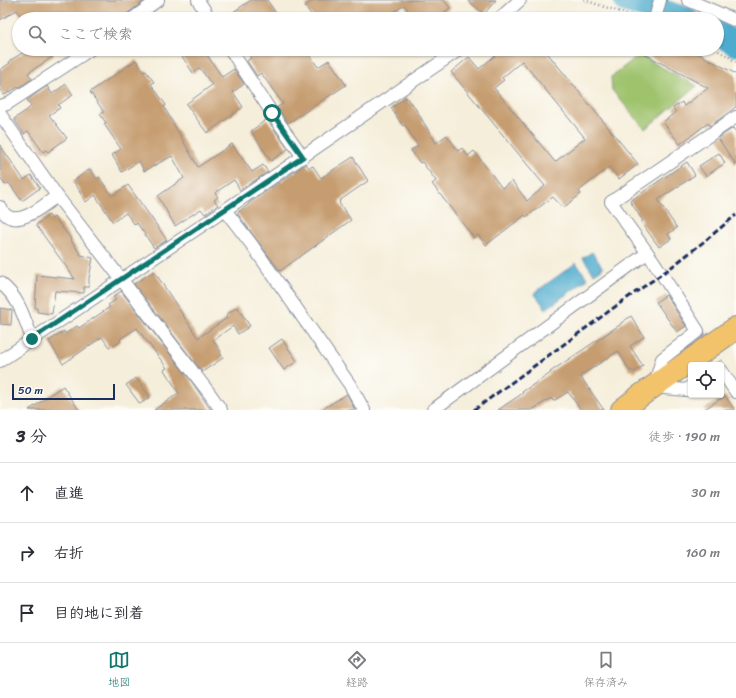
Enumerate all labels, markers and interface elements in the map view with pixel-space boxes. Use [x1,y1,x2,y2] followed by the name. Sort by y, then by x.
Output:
[12,12,724,56] search box
[58,21,133,47] text: ここで検索
[26,23,48,45] icon: search
[263,104,281,122] route start
[23,330,41,348] route end
[688,362,724,398] map controls
[688,362,724,398] button: locate
[18,381,43,400] text: 50 m
[12,382,115,401] scale bar
[16,421,47,451] text: 3 分
[649,425,720,448] text: 徒歩 · 190 m
[54,480,84,506] text: 直進
[691,481,720,504] text: 30 m
[16,482,38,504] icon: ahead
[54,540,84,566] text: 右折
[685,541,720,564] text: 160 m
[16,542,38,564] icon: right
[54,600,144,626] text: 目的地に到着
[16,602,38,624] icon: arrive
[108,649,130,692] tab: 地図
[346,649,368,692] tab: 経路
[584,649,628,692] tab: 保存済み

